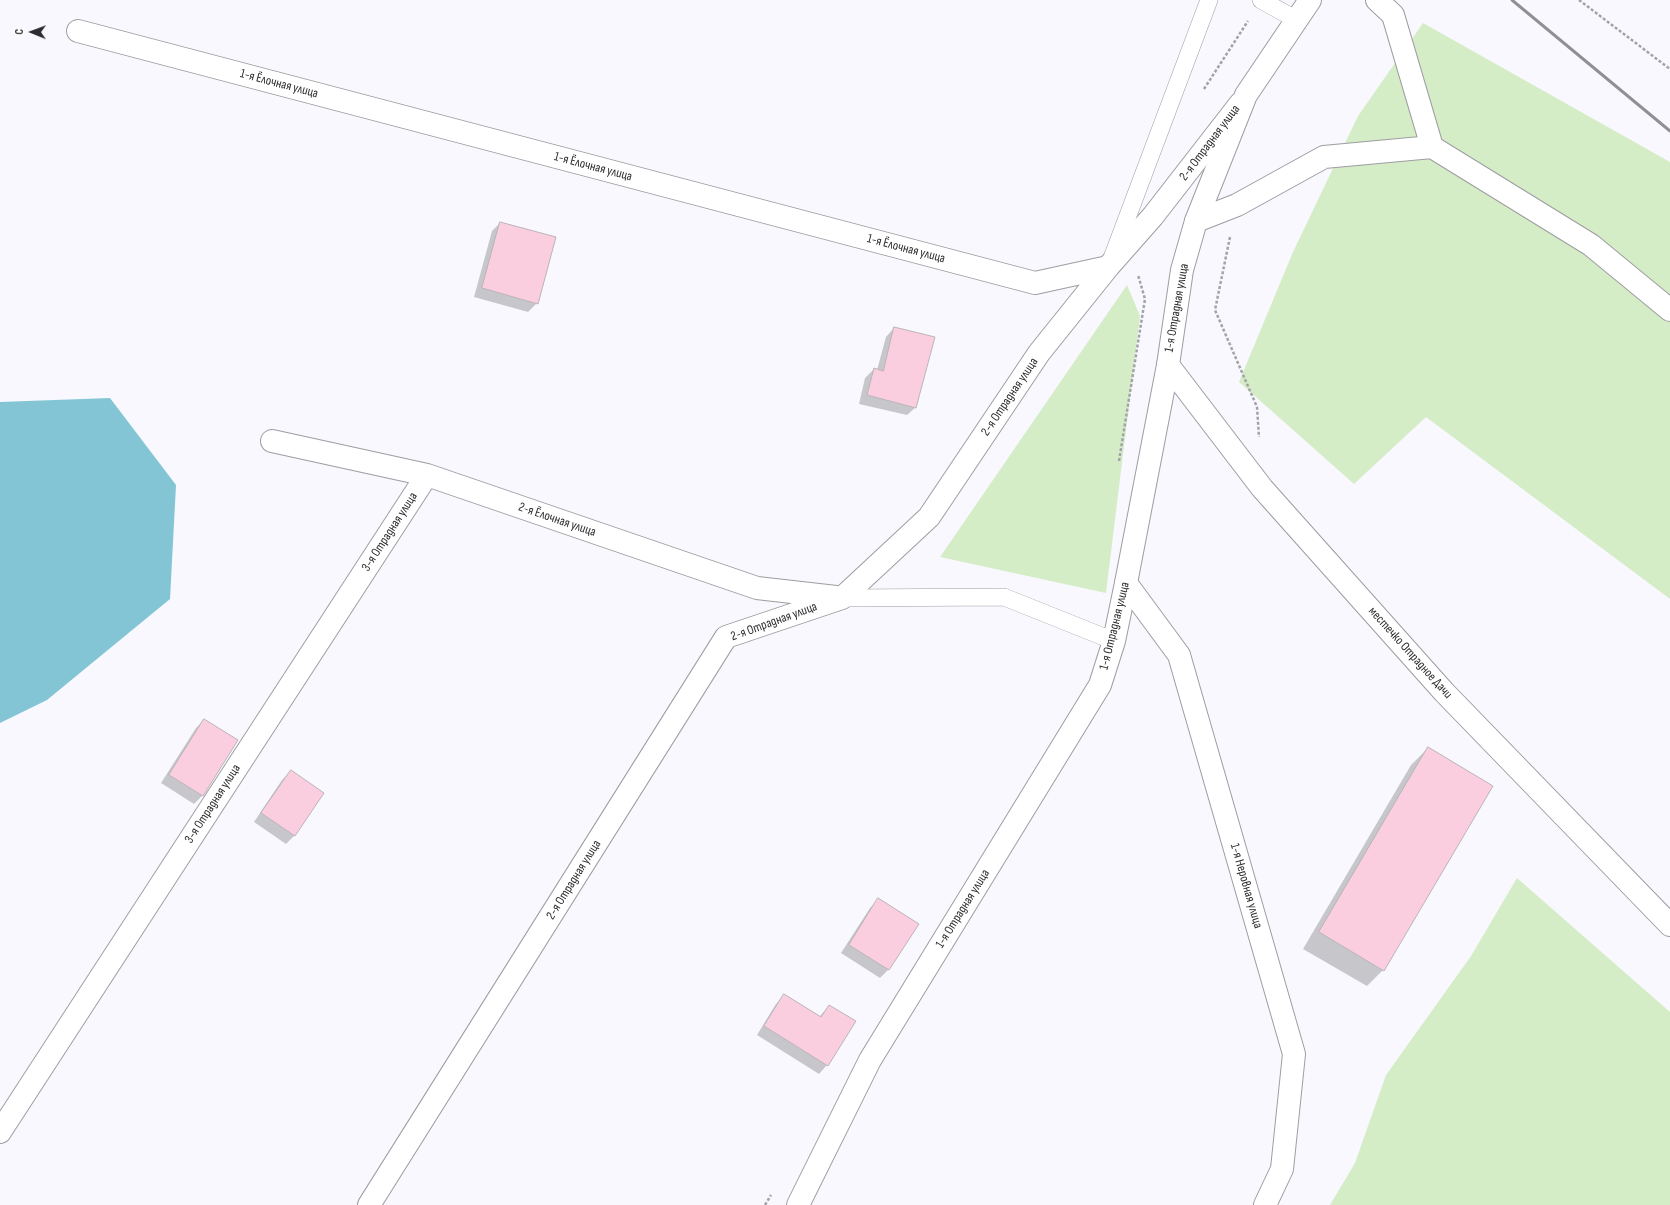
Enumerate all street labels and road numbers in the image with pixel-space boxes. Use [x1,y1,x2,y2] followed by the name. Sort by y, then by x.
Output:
[238,66,320,102] street label: 1-я Ёлочная улица
[1176,102,1244,184] street label: 2-я Отрадная улица
[552,149,634,185] street label: 1-я Ёлочная улица
[865,231,947,267] street label: 1-я Ёлочная улица
[1162,262,1192,354] street label: 1-я Отрадная улица
[978,355,1042,439] street label: 2-я Отрадная улица
[359,490,421,574] street label: 3-я Отрадная улица
[516,499,598,541] street label: 2-я Ёлочная улица
[1097,580,1133,672] street label: 1-я Отрадная улица
[729,599,819,645] street label: 2-я Отрадная улица
[1365,604,1455,702] street label: местечко Отрадное Дачи
[182,762,244,846] street label: 3-я Отрадная улица
[543,837,605,923] street label: 2-я Отрадная улица
[1226,842,1266,930] street label: 1-я Неровная улица
[933,867,993,951] street label: 1-я Отрадная улица

